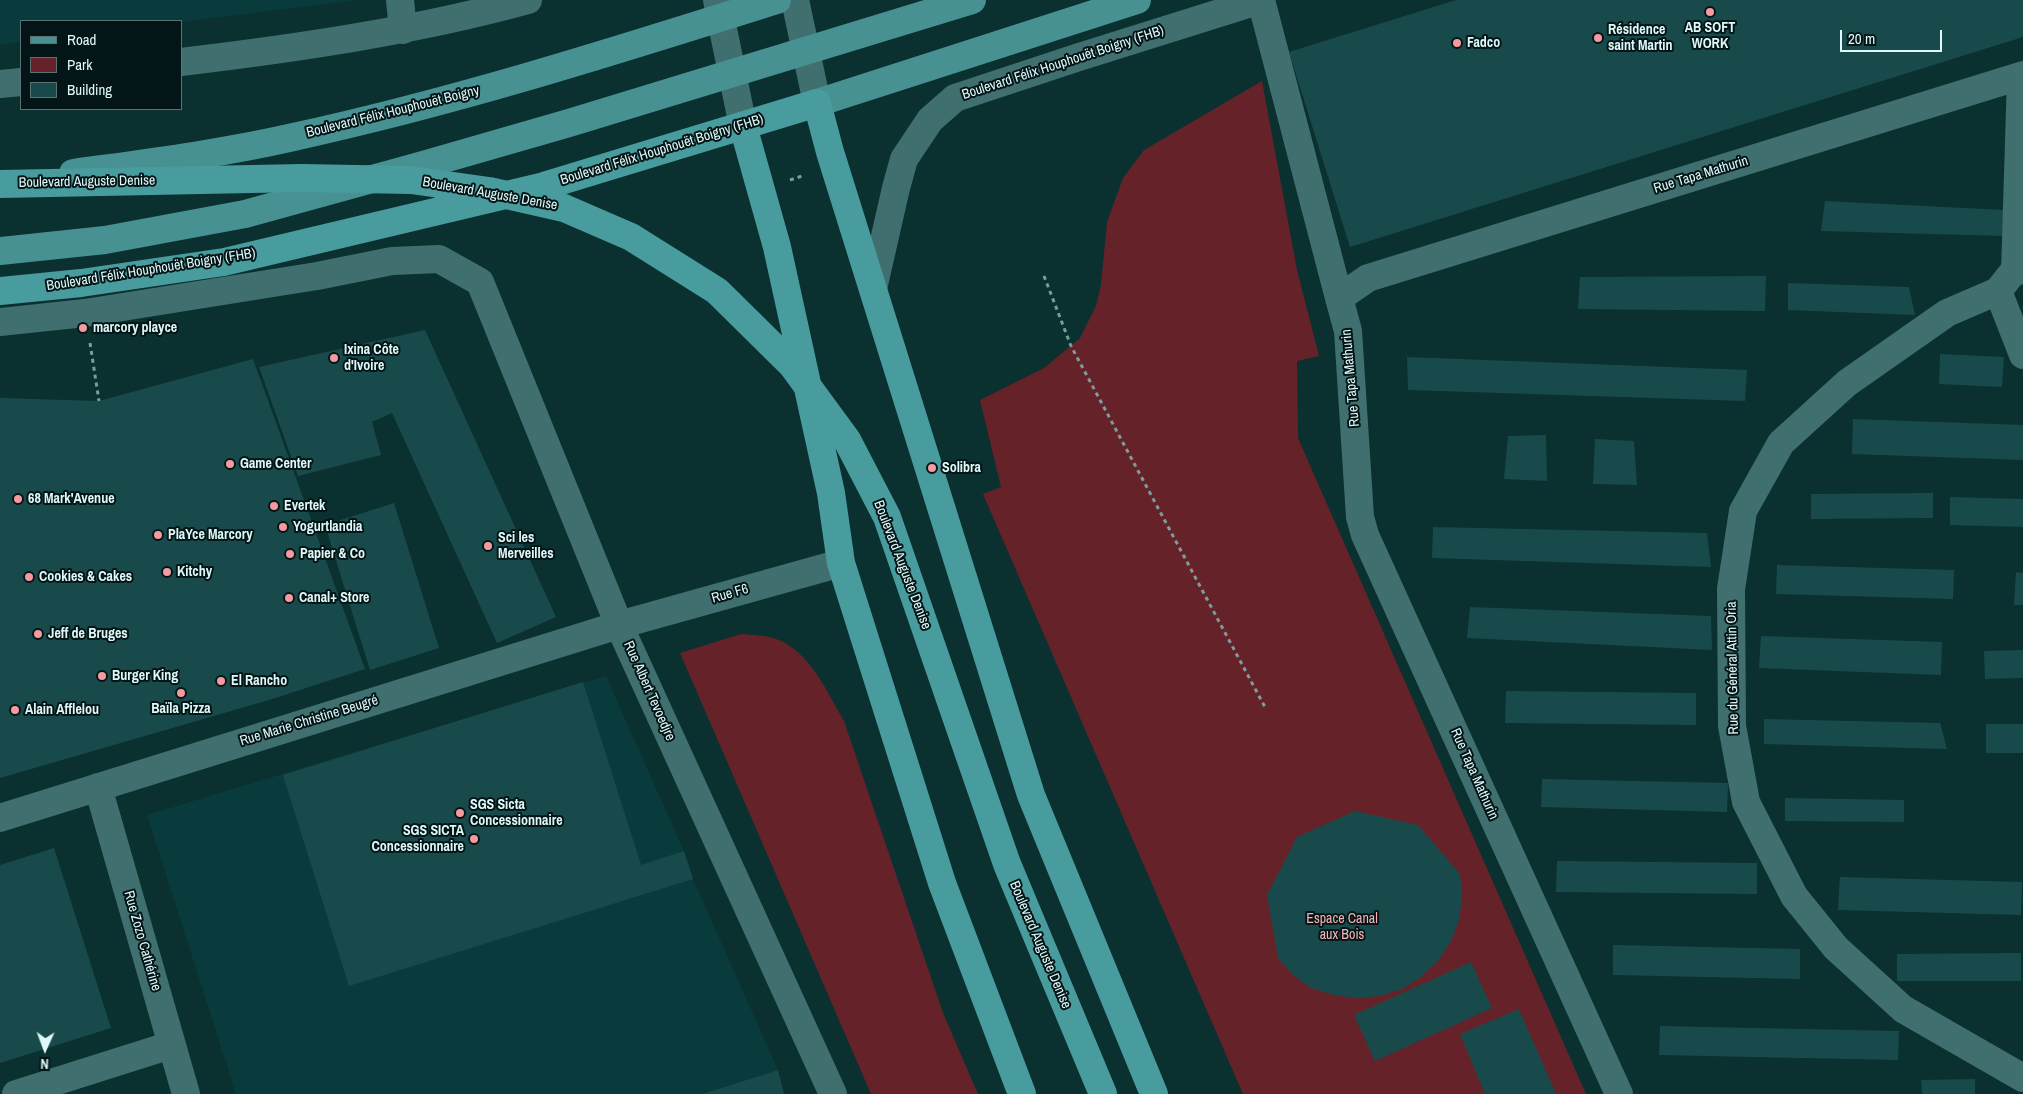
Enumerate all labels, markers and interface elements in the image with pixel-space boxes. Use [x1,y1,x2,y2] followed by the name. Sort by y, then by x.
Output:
[1704,6,1716,18] marker: AB SOFT WORK
[20,20,182,110] legend
[1685,20,1735,52] place label: AB SOFT WORK
[1843,20,1946,52] scale bar
[960,22,1166,104] street label: Boulevard Félix Houphouët Boigny (FHB)
[1608,22,1672,54] place label: Résidence saint Martin
[1848,28,1875,49] text: 20 m
[67,29,96,50] text: Road
[1592,32,1604,44] marker: Résidence saint Martin
[1467,35,1500,51] place label: Fadco
[1451,37,1463,49] marker: Fadco
[67,54,92,75] text: Park
[67,79,112,100] text: Building
[305,82,481,142] street label: Boulevard Félix Houphouët Boigny
[559,111,765,189] street label: Boulevard Félix Houphouët Boigny (FHB)
[1652,153,1750,197] street label: Rue Tapa Mathurin
[19,172,155,192] street label: Boulevard Auguste Denise
[421,174,559,214] street label: Boulevard Auguste Denise
[45,245,257,295] street label: Boulevard Félix Houphouët Boigny (FHB)
[93,320,177,336] place label: marcory playce
[77,322,89,334] marker: marcory playce
[1338,329,1364,427] street label: Rue Tapa Mathurin
[344,342,399,374] place label: Ixina Côte d'Ivoire
[328,352,340,364] marker: Ixina Côte d'Ivoire
[240,456,311,472] place label: Game Center
[224,458,236,470] marker: Game Center
[942,460,981,476] place label: Solibra
[926,462,938,474] marker: Solibra
[28,491,115,507] place label: 68 Mark'Avenue
[12,493,24,505] marker: 68 Mark'Avenue
[284,498,325,514] place label: Evertek
[870,498,934,632] street label: Boulevard Auguste Denise
[268,500,280,512] marker: Evertek
[293,519,362,535] place label: Yogurtlandia
[277,521,289,533] marker: Yogurtlandia
[168,527,253,543] place label: PlaYce Marcory
[152,529,164,541] marker: PlaYce Marcory
[498,530,554,562] place label: Sci les Merveilles
[482,540,494,552] marker: Sci les Merveilles
[300,546,365,562] place label: Papier & Co
[284,548,296,560] marker: Papier & Co
[177,564,212,580] place label: Kitchy
[161,566,173,578] marker: Kitchy
[39,569,132,585] place label: Cookies & Cakes
[23,571,35,583] marker: Cookies & Cakes
[710,581,750,607] street label: Rue F6
[299,590,370,606] place label: Canal+ Store
[283,592,295,604] marker: Canal+ Store
[1723,601,1743,735] street label: Rue du Général Attin Oria
[48,626,128,642] place label: Jeff de Bruges
[32,628,44,640] marker: Jeff de Bruges
[620,639,678,743] street label: Rue Albert Tevoedjre
[112,668,178,684] place label: Burger King
[96,670,108,682] marker: Burger King
[231,673,287,689] place label: El Rancho
[215,675,227,687] marker: El Rancho
[175,687,187,699] marker: Baïla Pizza
[238,692,380,750] street label: Rue Marie Christine Beugré
[151,701,211,717] place label: Baïla Pizza
[25,702,99,718] place label: Alain Afflelou
[9,704,21,716] marker: Alain Afflelou
[1446,726,1502,822] street label: Rue Tapa Mathurin
[470,797,563,830] place label: SGS Sicta Concessionnaire
[454,807,466,819] marker: SGS Sicta Concessionnaire
[371,823,464,856] place label: SGS SICTA Concessionnaire
[468,833,480,845] marker: SGS SICTA Concessionnaire
[1006,879,1074,1011] street label: Boulevard Auguste Denise
[120,889,164,993] street label: Rue Zozo Cathérine
[1306,911,1378,944] park label: Espace Canal aux Bois
[20,1024,70,1074] north arrow
[40,1055,49,1073] text: N

